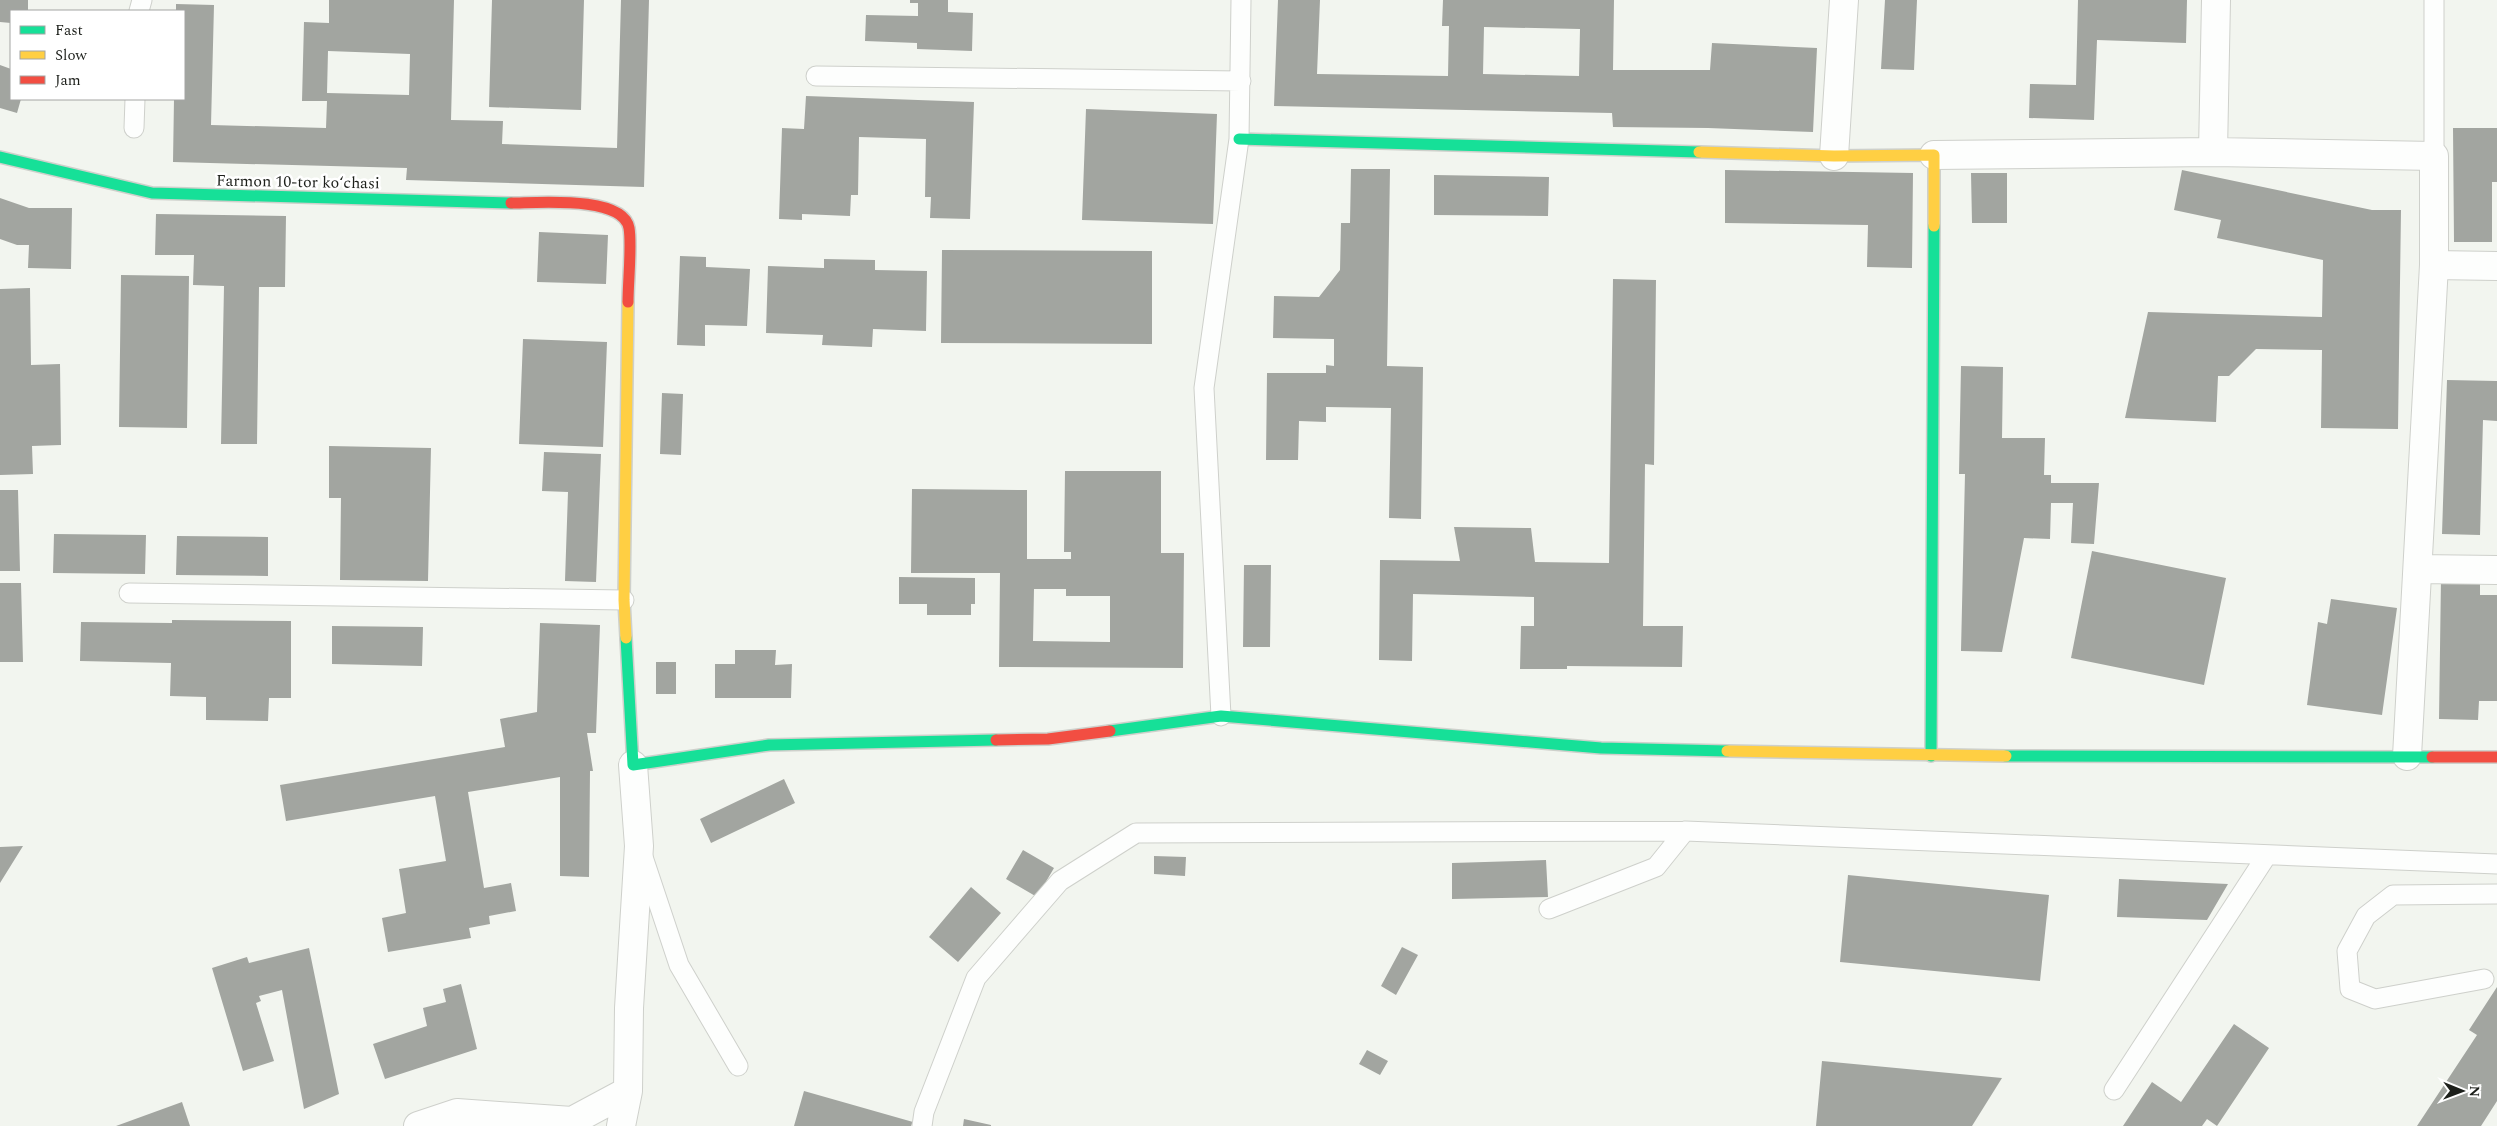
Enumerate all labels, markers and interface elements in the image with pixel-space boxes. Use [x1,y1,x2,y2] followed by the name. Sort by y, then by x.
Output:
[10,10,185,100] legend
[55,19,83,42] text: Fast
[55,44,87,67] text: Slow
[55,69,81,92] text: Jam
[216,169,380,195] street label: Farmon 10-tor koʻchasi
[2437,1066,2487,1116] north arrow
[2464,1085,2485,1097] text: N

